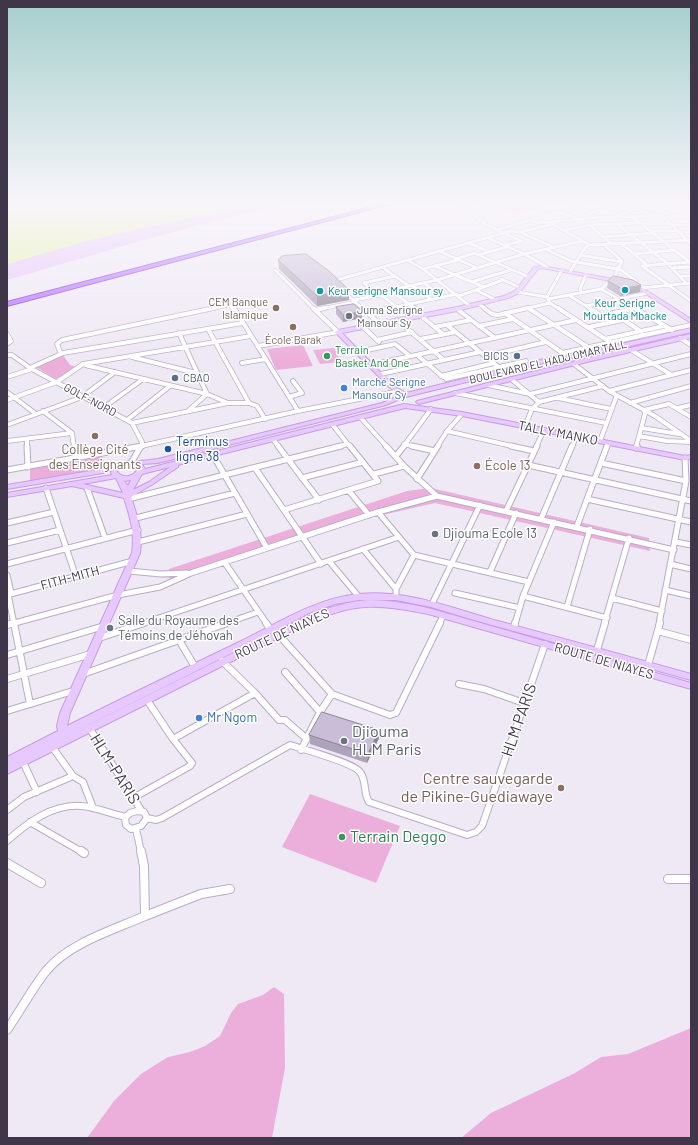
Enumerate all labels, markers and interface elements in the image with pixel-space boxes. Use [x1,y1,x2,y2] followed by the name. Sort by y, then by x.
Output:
[328,284,443,298] place label: Keur serigne Mansour sy
[620,285,630,295] marker: Keur Serigne Mourtada Mbacke
[315,286,325,296] marker: Keur serigne Mansour sy
[208,295,268,321] place label: CEM Banque Islamique
[583,296,667,322] place label: Keur Serigne Mourtada Mbacke
[271,303,281,313] marker: CEM Banque Islamique
[357,303,423,329] place label: Juma Serigne Mansour Sy
[344,311,354,321] marker: Juma Serigne Mansour Sy
[288,322,298,332] marker: École Barak
[265,333,321,347] place label: École Barak
[468,337,628,387] street label: BOULEVARD EL HADJ OMAR TALL
[335,343,409,369] place label: Terrain Basket And One
[483,349,509,363] place label: BICIS
[322,351,332,361] marker: Terrain Basket And One
[512,351,522,361] marker: BICIS
[183,371,210,385] place label: CBAO
[170,373,180,383] marker: CBAO
[352,375,426,401] place label: Marché Serigne Mansour Sy
[61,381,119,419] street label: GOLF-NORD
[339,383,349,393] marker: Marché Serigne Mansour Sy
[517,418,599,448] street label: TALLY MANKO
[90,431,100,441] marker: Collège Cité des Enseignants
[176,434,228,465] place label: Terminus ligne 38
[49,442,141,473] place label: Collège Cité des Enseignants
[163,444,173,454] marker: Terminus ligne 38
[485,458,530,474] place label: École 13
[472,461,482,471] marker: École 13
[443,526,537,542] place label: Djiouma Ecole 13
[430,529,440,539] marker: Djiouma Ecole 13
[39,563,101,593] street label: FITH-MITH
[232,605,332,663] street label: ROUTE DE NIAYES
[118,613,239,644] place label: Salle du Royaume des Témoins de Jéhovah
[105,623,115,633] marker: Salle du Royaume des Témoins de Jéhovah
[553,639,655,683] street label: ROUTE DE NIAYES
[498,681,540,759] street label: HLM PARIS
[207,710,257,726] place label: Mr Ngom
[194,713,204,723] marker: Mr Ngom
[352,722,421,760] place label: Djiouma HLM Paris
[86,730,144,808] street label: HLM-PARIS
[339,736,349,746] marker: Djiouma HLM Paris
[401,769,553,807] place label: Centre sauvegarde de Pikine-Guediawaye
[556,783,566,793] marker: Centre sauvegarde de Pikine-Guediawaye
[350,827,446,847] place label: Terrain Deggo
[337,832,347,842] marker: Terrain Deggo

